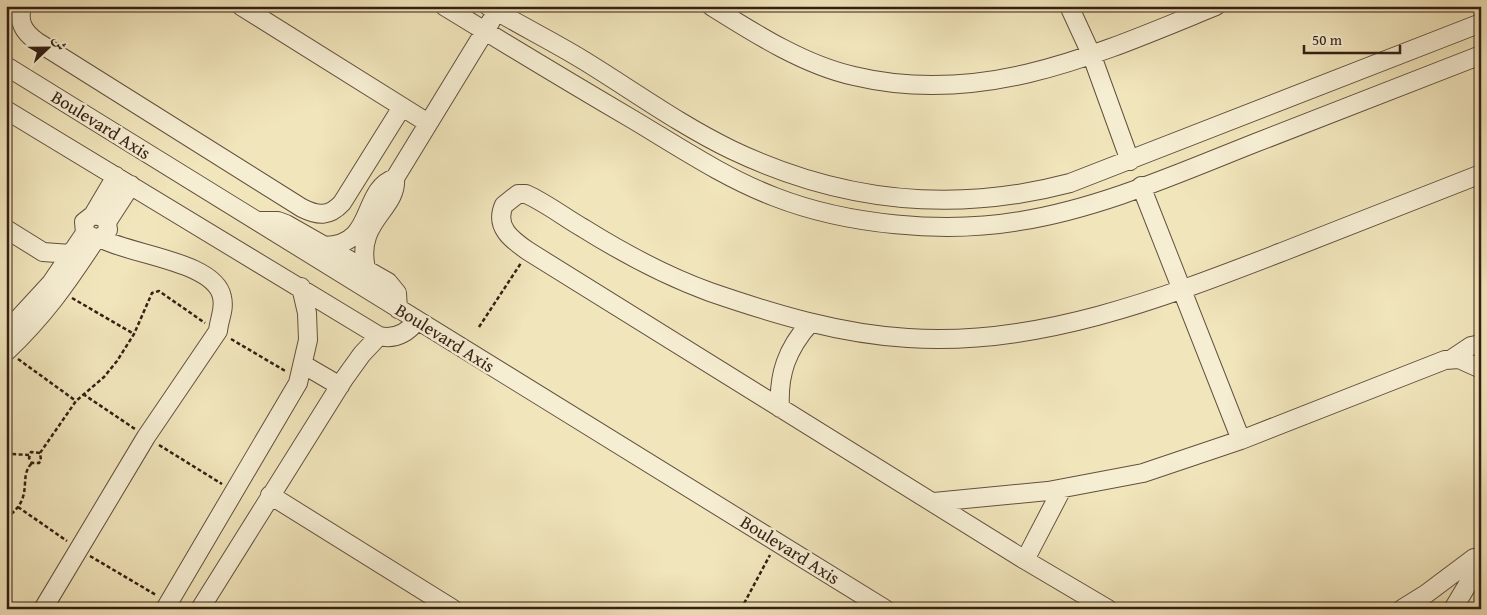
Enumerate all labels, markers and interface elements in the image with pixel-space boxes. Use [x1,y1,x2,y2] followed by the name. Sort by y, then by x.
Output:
[22,22,72,72] north arrow
[1304,22,1401,54] scale bar
[1312,29,1343,50] text: 50 m
[48,33,72,53] text: ش
[46,83,156,166] street label: Boulevard Axis
[390,296,500,379] street label: Boulevard Axis
[735,508,845,591] street label: Boulevard Axis

